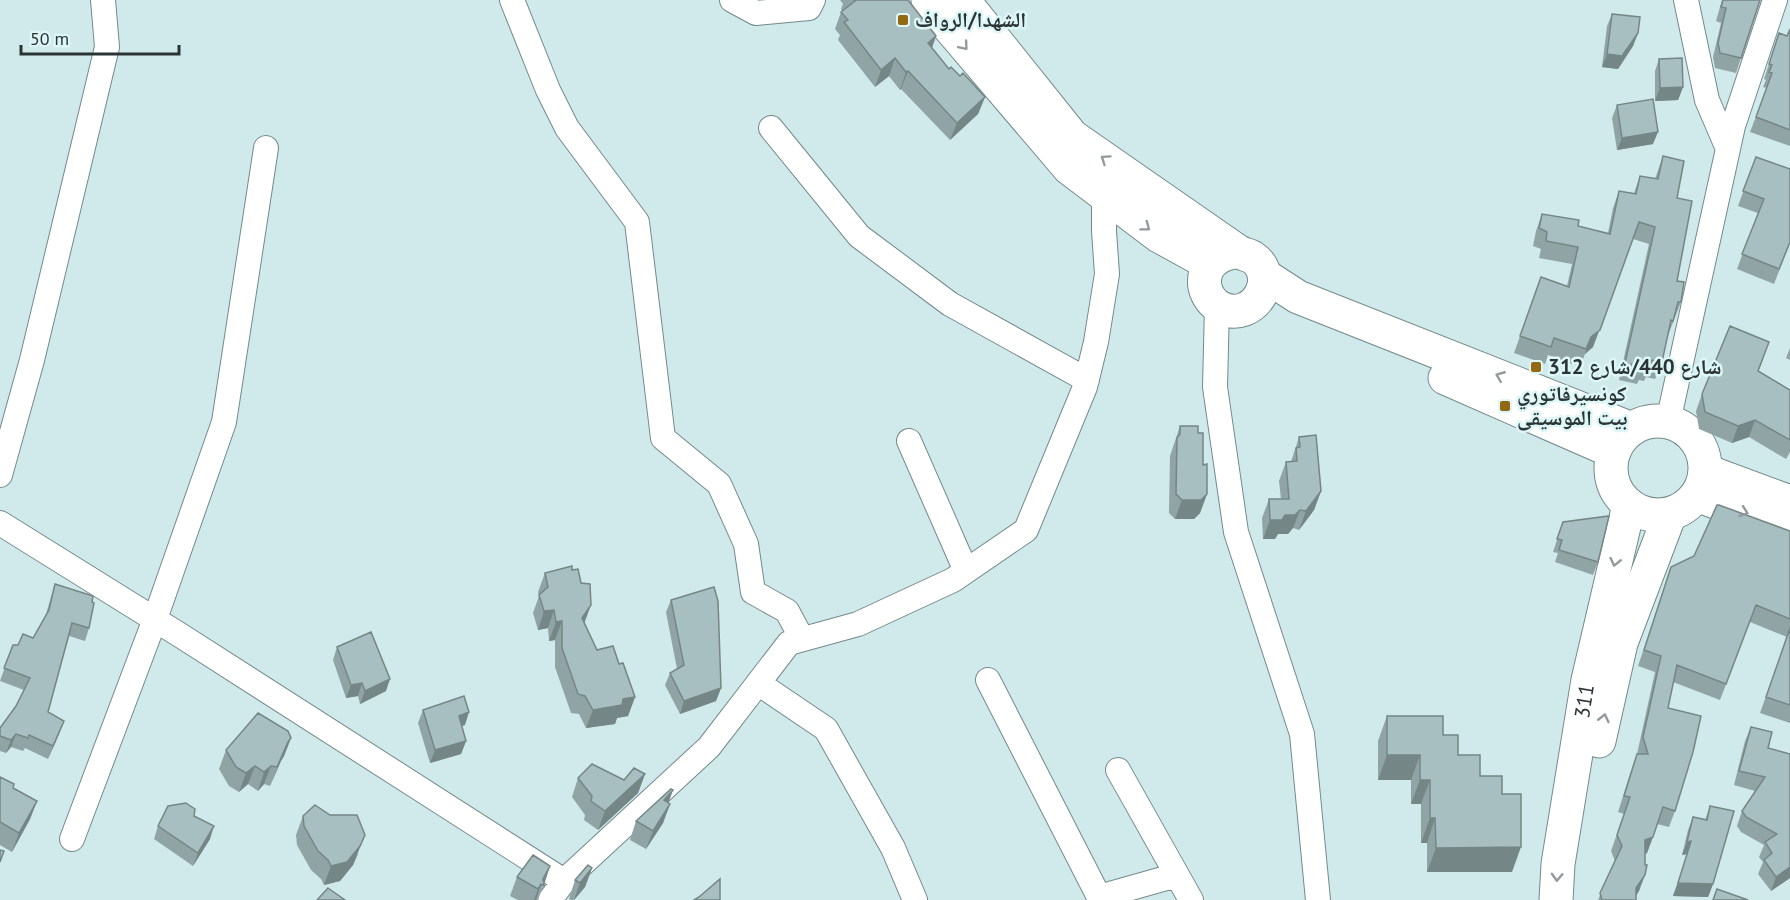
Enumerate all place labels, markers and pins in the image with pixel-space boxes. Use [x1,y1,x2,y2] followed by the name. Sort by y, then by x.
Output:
[915,6,1026,33] place label: الشهدا/الرواف
[896,13,910,27] marker: الشهدا/الرواف
[1548,353,1721,380] place label: شارع 440/شارع 312
[1529,360,1543,374] marker: شارع 440/شارع 312
[1517,380,1628,431] place label: كونسيرفاتوري بيت الموسيقى
[1498,399,1512,413] marker: كونسيرفاتوري بيت الموسيقى

